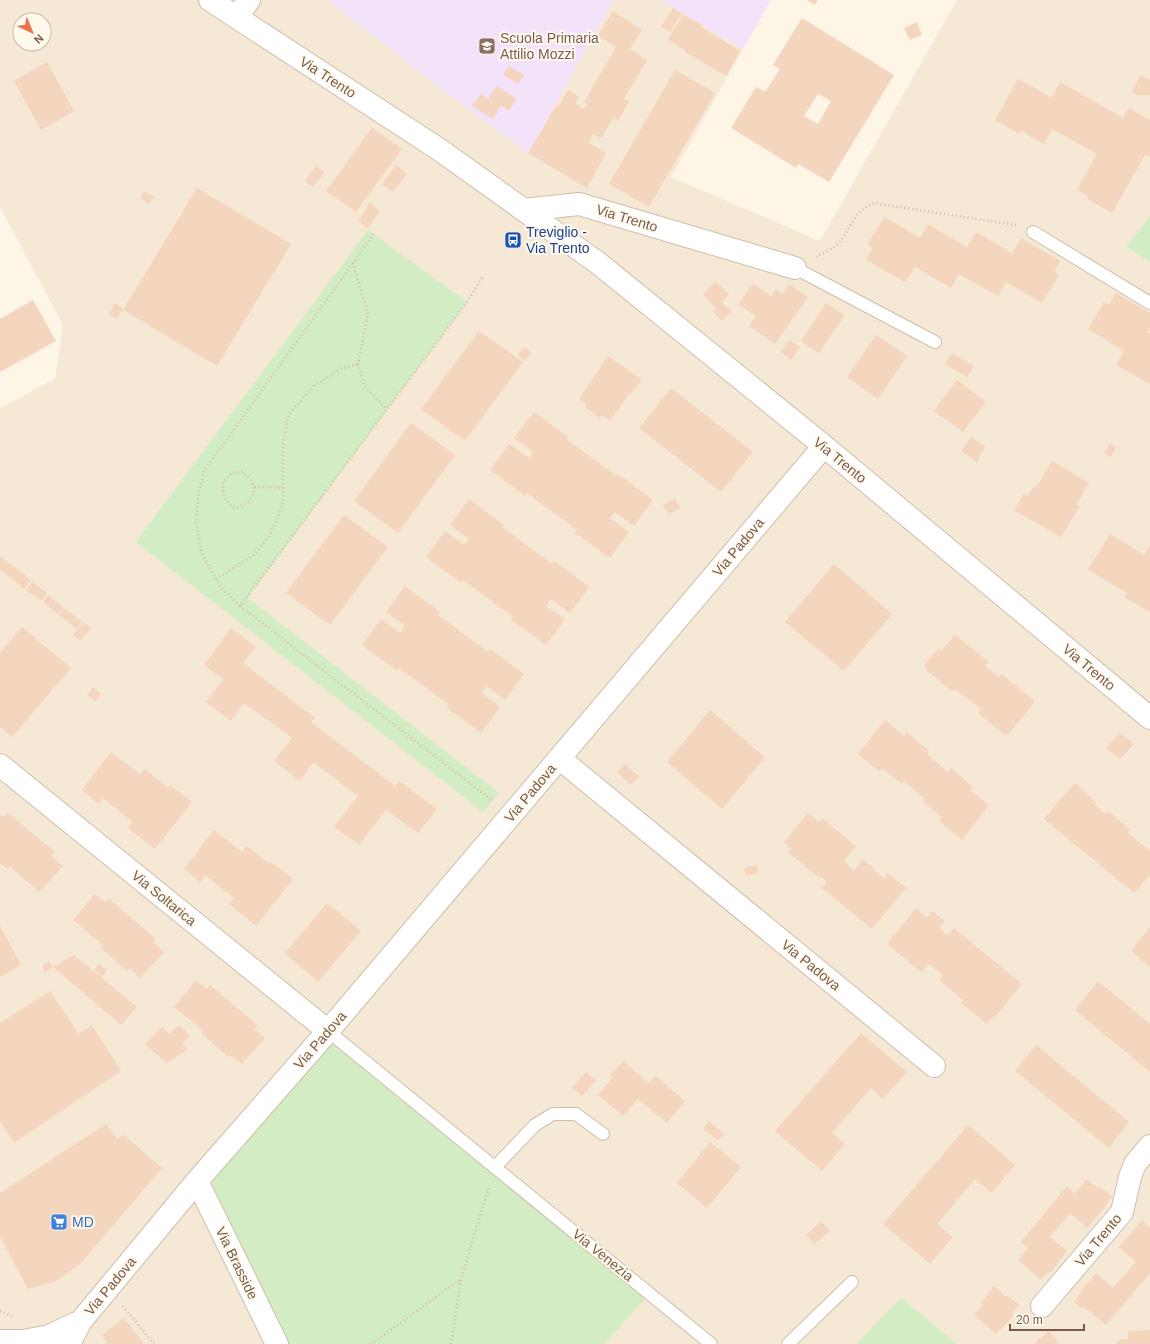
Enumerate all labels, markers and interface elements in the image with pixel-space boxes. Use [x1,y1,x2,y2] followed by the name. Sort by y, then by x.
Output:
[12,12,52,52] north arrow
[500,30,599,62] place label: Scuola Primaria Attilio Mozzi
[32,32,46,46] text: N
[477,36,497,56] school or university icon: Scuola Primaria Attilio Mozzi
[297,53,359,101] street label: Via Trento
[594,201,660,235] street label: Via Trento
[526,224,590,256] place label: Treviglio - Via Trento
[503,230,523,250] bus stop icon: Treviglio - Via Trento
[810,434,870,486] street label: Via Trento
[709,514,767,579] street label: Via Padova
[1060,640,1119,694] street label: Via Trento
[501,760,559,825] street label: Via Padova
[129,867,200,929] street label: Via Soltarica
[778,936,844,994] street label: Via Padova
[291,1008,350,1072] street label: Via Padova
[1071,1210,1125,1269] street label: Via Trento
[49,1212,69,1232] supermarket icon: MD
[72,1214,94,1230] place label: MD
[213,1224,261,1302] street label: Via Brasside
[569,1226,637,1285] street label: Via Venezia
[81,1253,139,1318] street label: Via Padova
[1010,1306,1084,1332] scale bar
[1016,1313,1043,1327] text: 20 m

